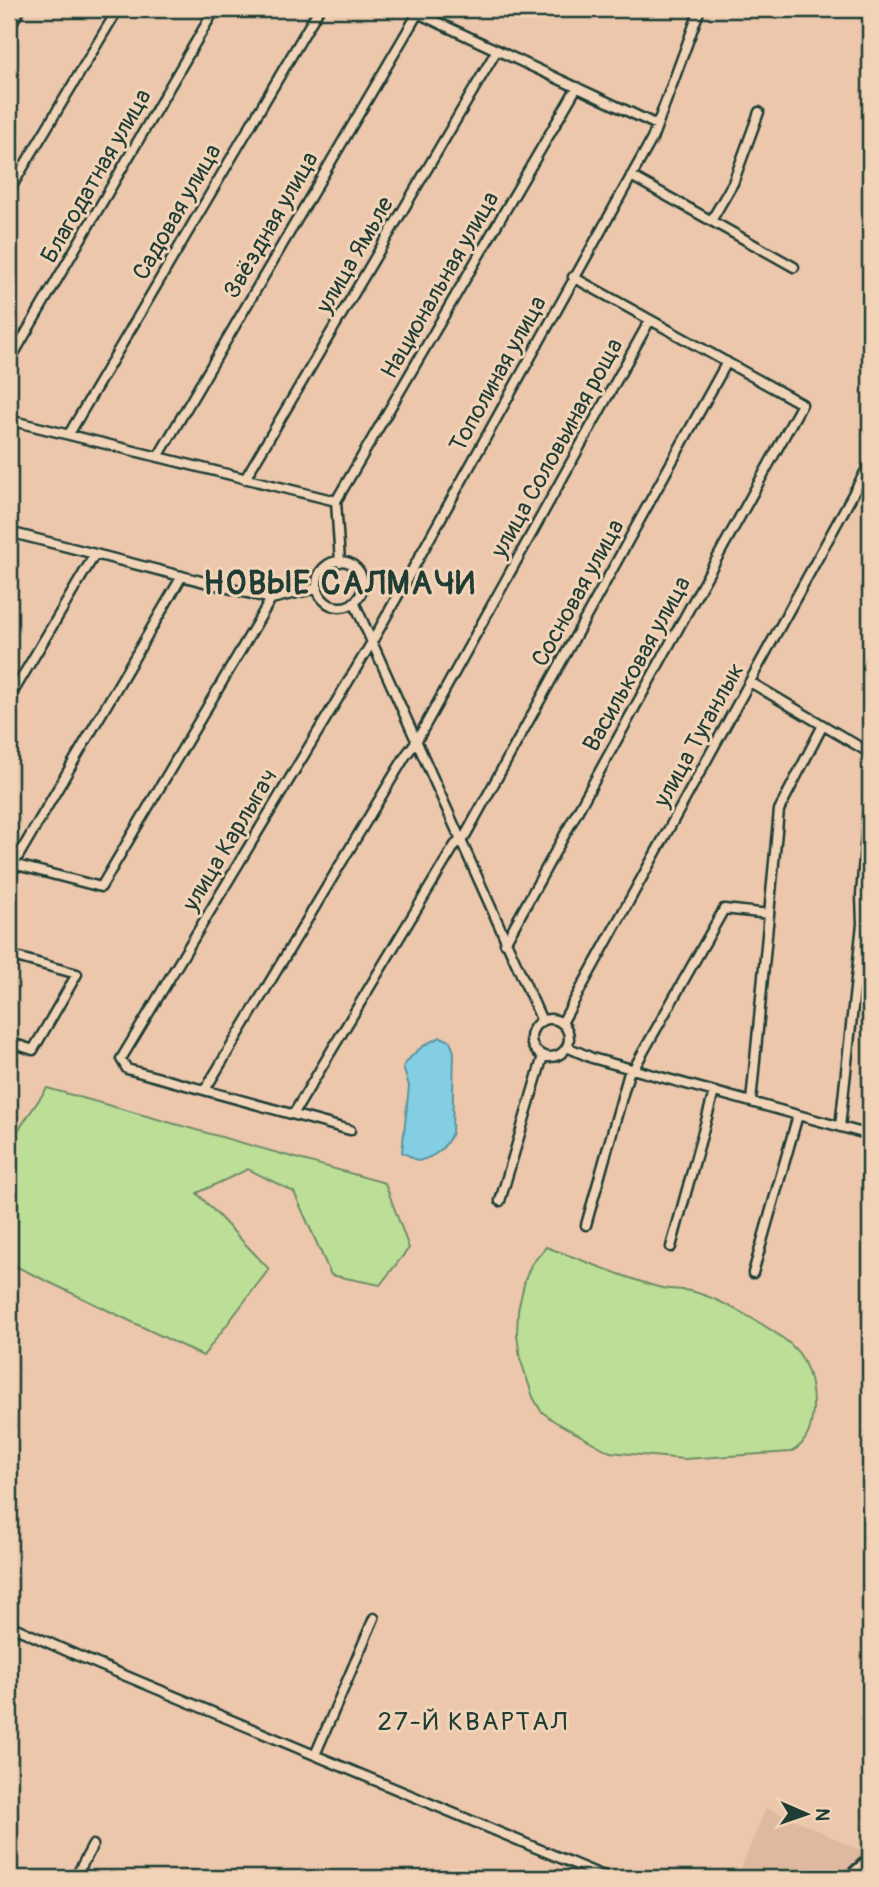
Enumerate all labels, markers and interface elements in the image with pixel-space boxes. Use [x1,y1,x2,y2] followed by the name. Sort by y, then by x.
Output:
[34,84,158,268] street label: Благодатная улица
[126,139,228,285] street label: Садовая улица
[217,147,325,303] street label: Звёздная улица
[375,186,505,384] street label: Национальная улица
[309,191,400,319] street label: улица Ямьле
[443,291,553,457] street label: Тополиная улица
[484,333,629,564] street label: улица Соловьиная роща
[526,514,630,672] street label: Сосновая улица
[203,564,477,604] district label: НОВЫЕ САЛМАЧИ
[577,571,697,757] street label: Васильковая улица
[647,658,751,813] street label: улица Туганлык
[176,764,284,917] street label: улица Карлыгач
[378,1706,568,1738] district label: 27-Й КВАРТАЛ
[770,1778,840,1848] north arrow
[810,1808,834,1822] text: N

